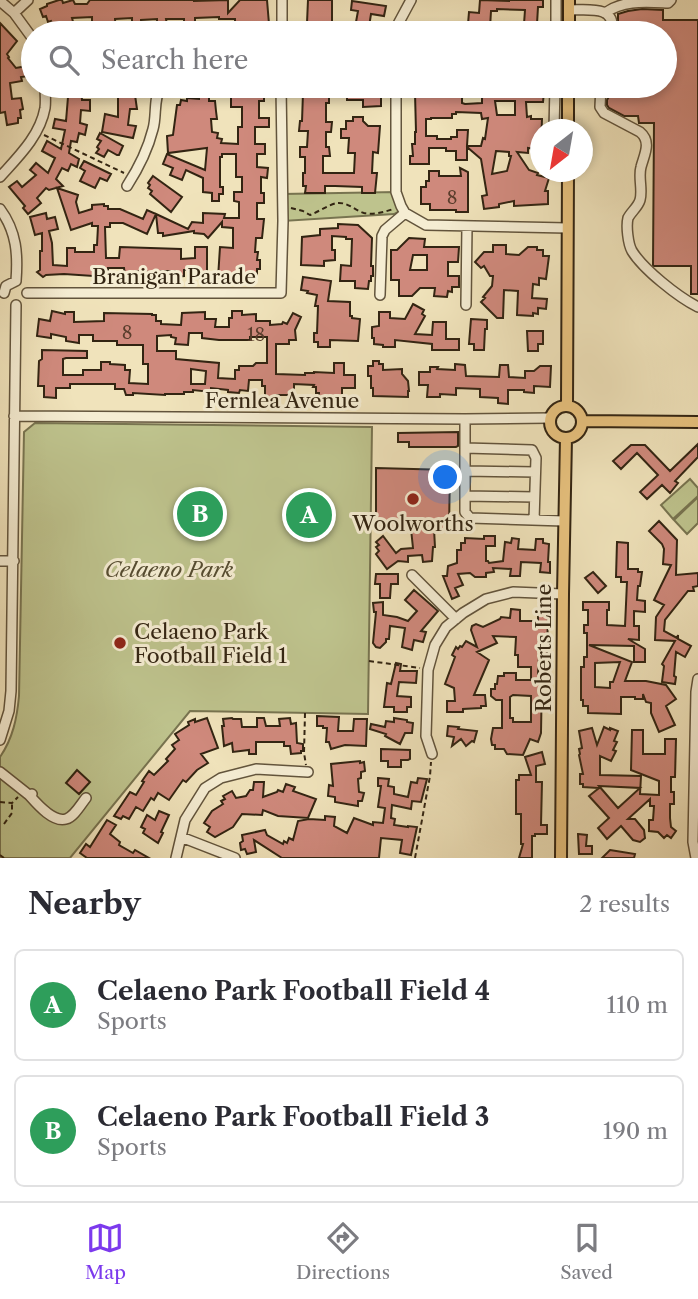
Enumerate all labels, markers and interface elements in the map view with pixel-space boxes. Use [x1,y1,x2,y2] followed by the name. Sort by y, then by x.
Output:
[21,21,677,98] search box
[45,41,83,79] icon: search
[101,44,248,76] text: Search here
[530,119,593,182] north arrow
[447,187,457,209] house number: 8
[92,264,256,289] street label: Branigan Parade
[122,322,132,344] house number: 8
[247,324,265,346] house number: 18
[205,388,359,413] street label: Fernlea Avenue
[428,460,462,494] your location
[177,488,223,540] pin: B
[286,489,332,541] pin: A
[405,491,421,507] marker: Woolworths
[351,511,474,536] place label: Woolworths
[105,557,233,582] park label: Celaeno Park
[531,584,556,712] street label: Roberts Line
[134,619,287,668] place label: Celaeno Park Football Field 1
[112,635,128,651] marker: Celaeno Park Football Field 1
[28,885,141,922] text: Nearby
[579,890,670,918] text: 2 results
[97,975,490,1007] text: Celaeno Park Football Field 4
[44,991,62,1019] text: A
[607,991,668,1019] text: 110 m
[97,1007,167,1035] text: Sports
[97,1101,489,1133] text: Celaeno Park Football Field 3
[44,1117,62,1145] text: B
[603,1117,668,1145] text: 190 m
[97,1133,167,1161] text: Sports
[85,1219,126,1284] tab: Map
[296,1219,390,1284] tab: Directions
[560,1219,613,1284] tab: Saved

